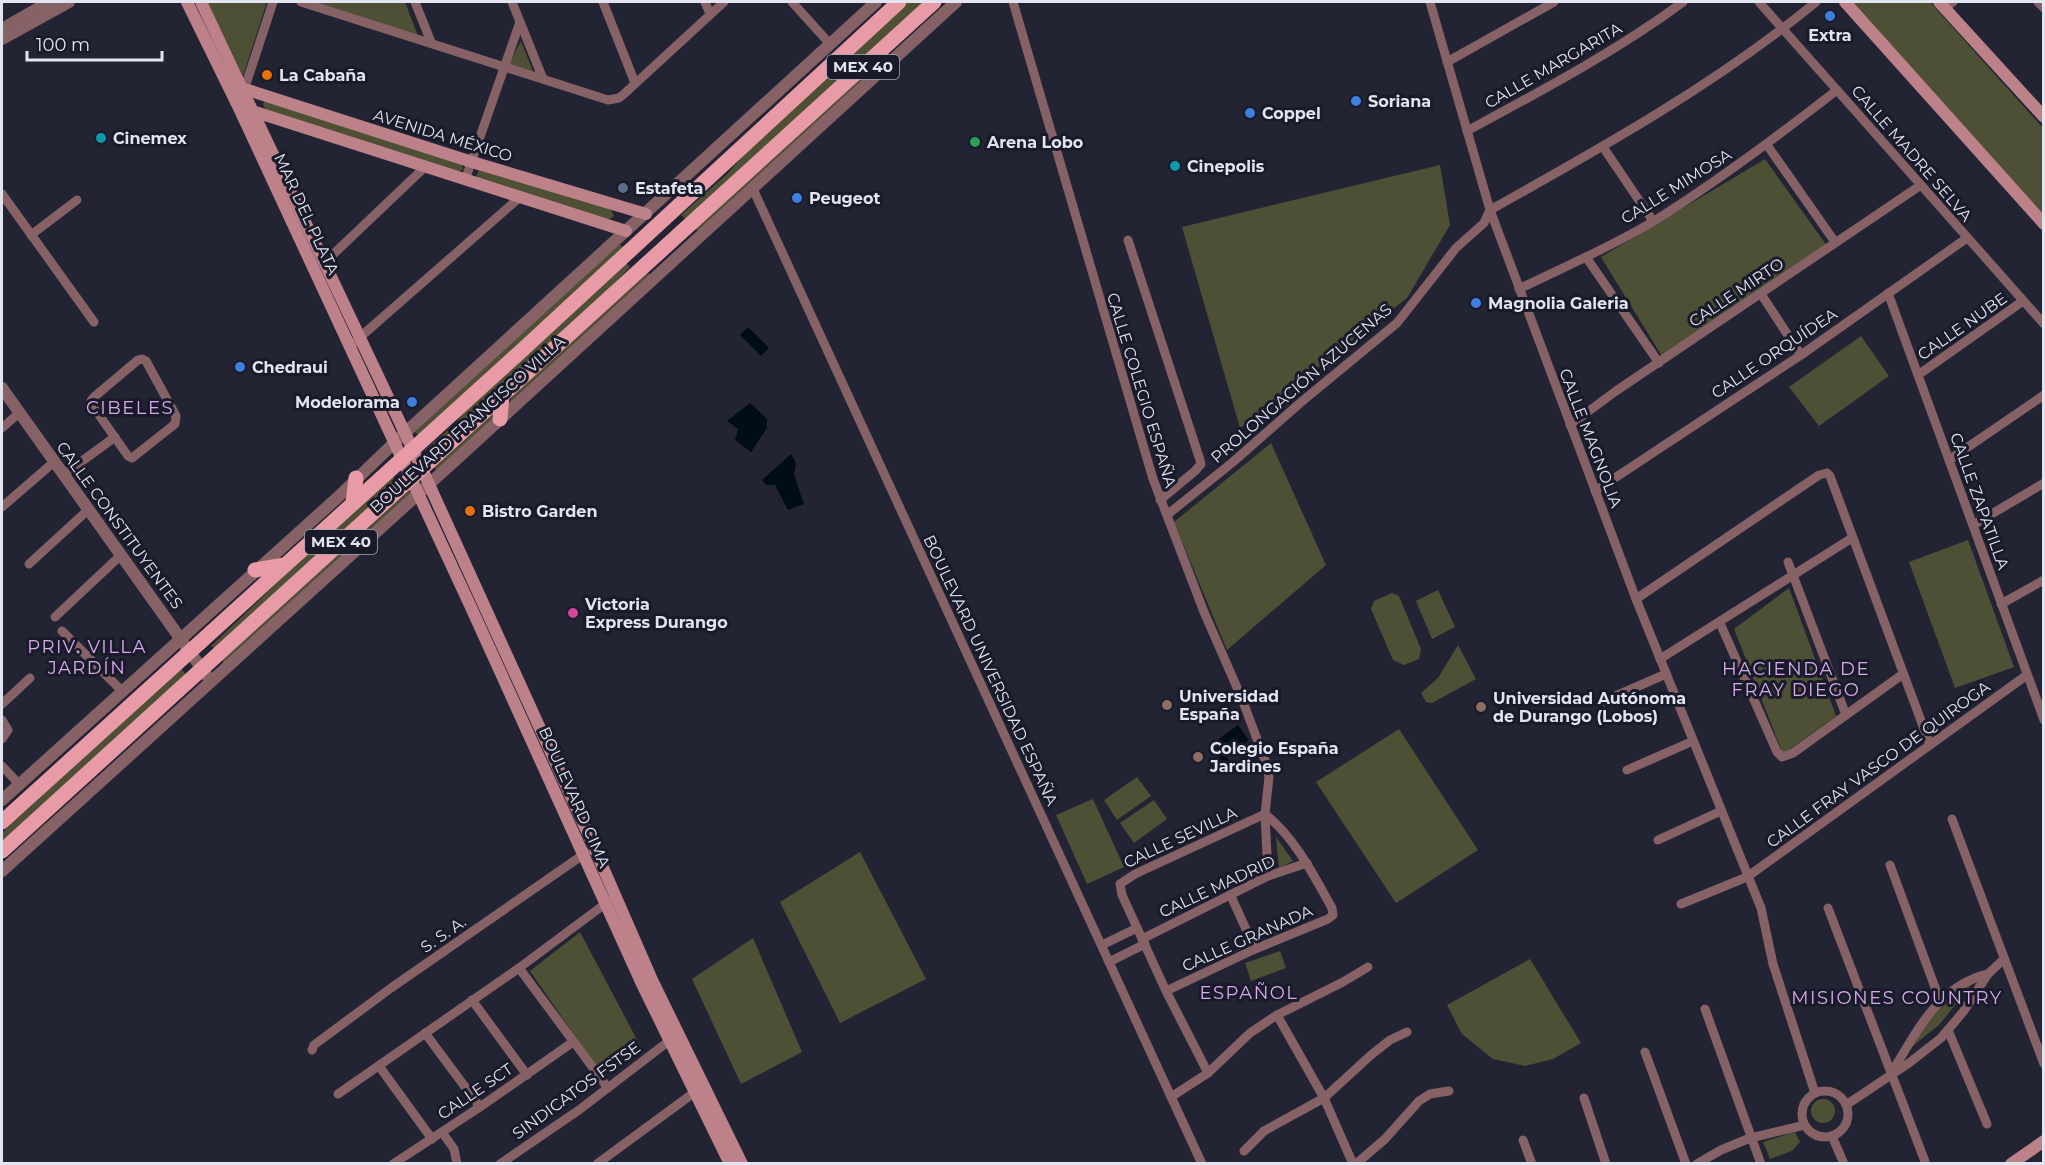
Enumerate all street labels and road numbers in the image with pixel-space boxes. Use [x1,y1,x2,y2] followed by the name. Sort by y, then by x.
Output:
[1481,18,1626,112] street label: CALLE MARGARITA
[827,55,899,79] road number: MEX 40
[1847,81,1976,226] street label: CALLE MADRE SELVA
[371,105,515,166] street label: AVENIDA MÉXICO
[1618,145,1735,228] street label: CALLE MIMOSA
[270,150,343,278] street label: MAR DEL PLATA
[1685,254,1787,331] street label: CALLE MIRTO
[1914,289,2011,364] street label: CALLE NUBE
[1103,290,1180,490] street label: CALLE COLEGIO ESPAÑA
[1207,300,1396,467] street label: PROLONGACIÓN AZUCENAS
[1708,304,1841,403] street label: CALLE ORQUÍDEA
[366,331,569,517] street label: BOULEVARD FRANCISCO VILLA
[1555,366,1626,511] street label: CALLE MAGNOLIA
[1946,430,2013,573] street label: CALLE ZAPATILLA
[53,438,187,613] street label: CALLE CONSTITUYENTES
[305,530,377,554] road number: MEX 40
[919,532,1062,809] street label: BOULEVARD UNIVERSIDAD ESPAÑA
[1763,677,1994,852] street label: CALLE FRAY VASCO DE QUIROGA
[535,724,614,871] street label: BOULEVARD CIMA
[1121,803,1240,872] street label: CALLE SEVILLA
[1156,851,1278,922] street label: CALLE MADRID
[1179,901,1316,976] street label: CALLE GRANADA
[417,912,470,957] street label: S. S. A.
[509,1038,644,1143] street label: SINDICATOS FSTSE
[434,1059,517,1123] street label: CALLE SCT

